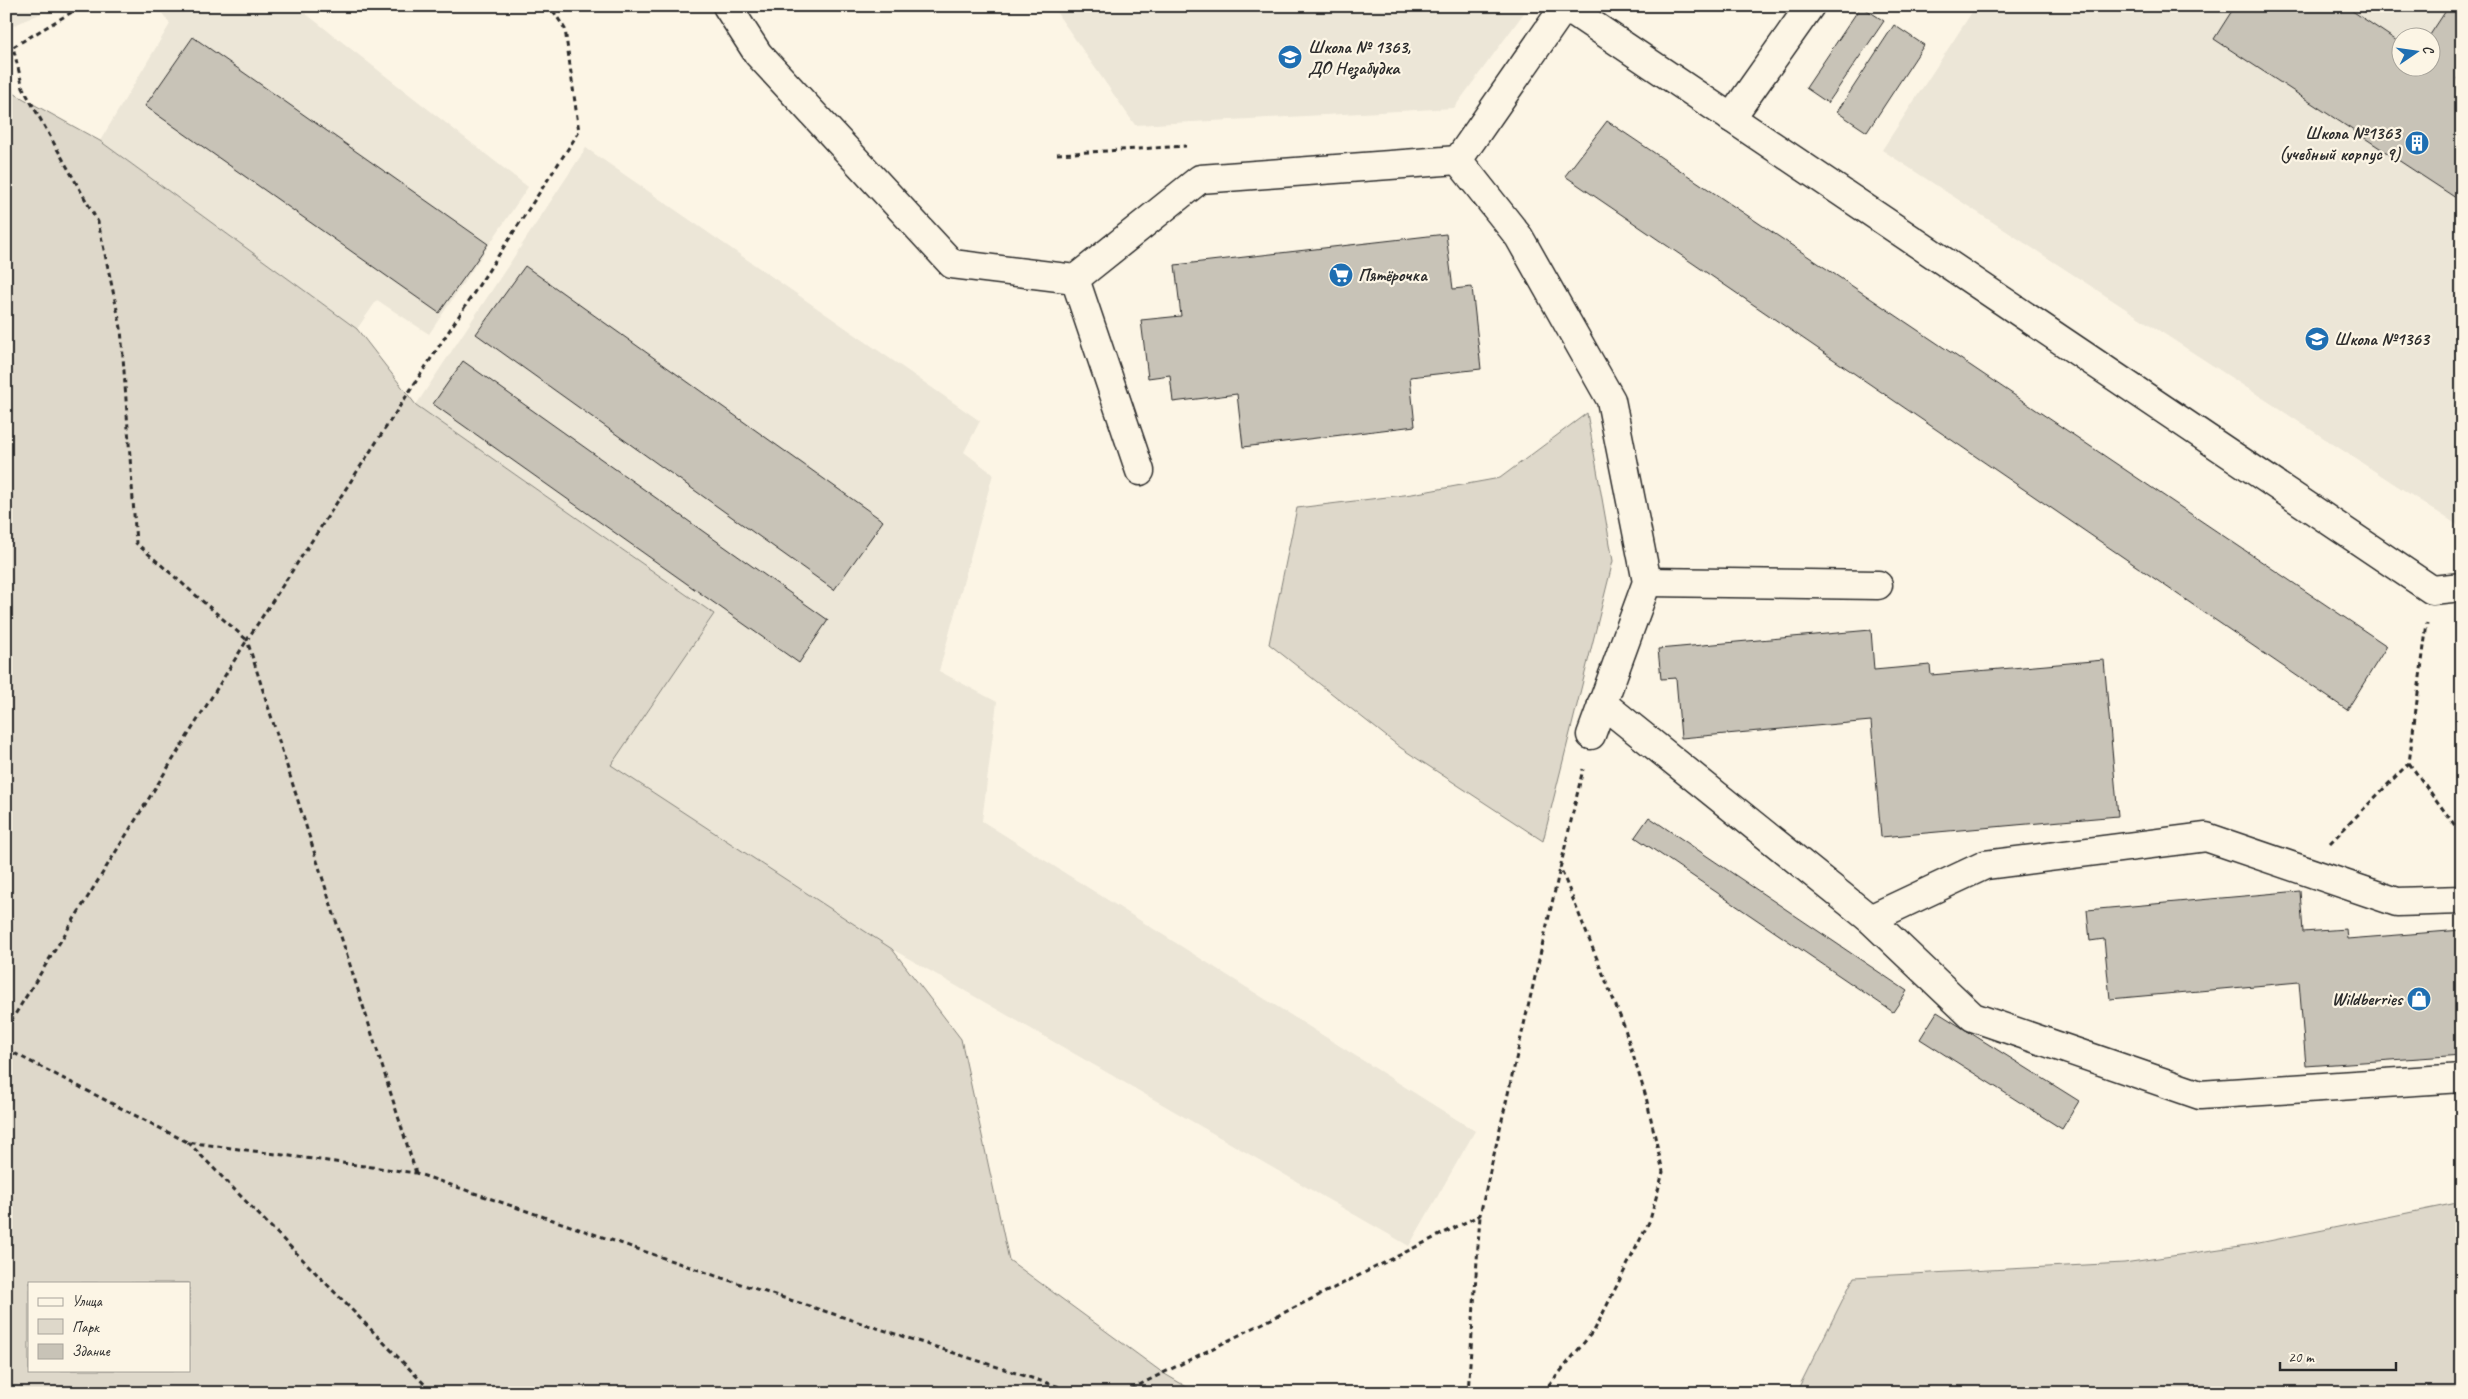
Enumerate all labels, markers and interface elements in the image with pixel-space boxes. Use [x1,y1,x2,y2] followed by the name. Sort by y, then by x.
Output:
[2390,28,2440,78] north arrow
[1308,36,1411,80] place label: Школа № 1363, ДО Незабудка
[1277,44,1303,70] school or university icon: Школа № 1363, ДО Незабудка
[2419,44,2438,57] text: С
[2279,122,2402,165] place label: Школа №1363 (учебный корпус 9)
[2404,130,2430,156] building icon: Школа №1363 (учебный корпус 9)
[1328,262,1354,288] supermarket icon: Пятёрочка
[1358,264,1428,286] place label: Пятёрочка
[2304,326,2330,352] school or university icon: Школа №1363
[2334,328,2431,350] place label: Школа №1363
[2406,986,2432,1012] shop icon: Wildberries
[2332,988,2404,1010] place label: Wildberries
[28,1282,190,1372] legend
[72,1292,103,1311] text: Улица
[72,1318,100,1337] text: Парк
[2280,1339,2397,1371] scale bar
[72,1342,111,1361] text: Здание
[2288,1348,2315,1367] text: 20 m

